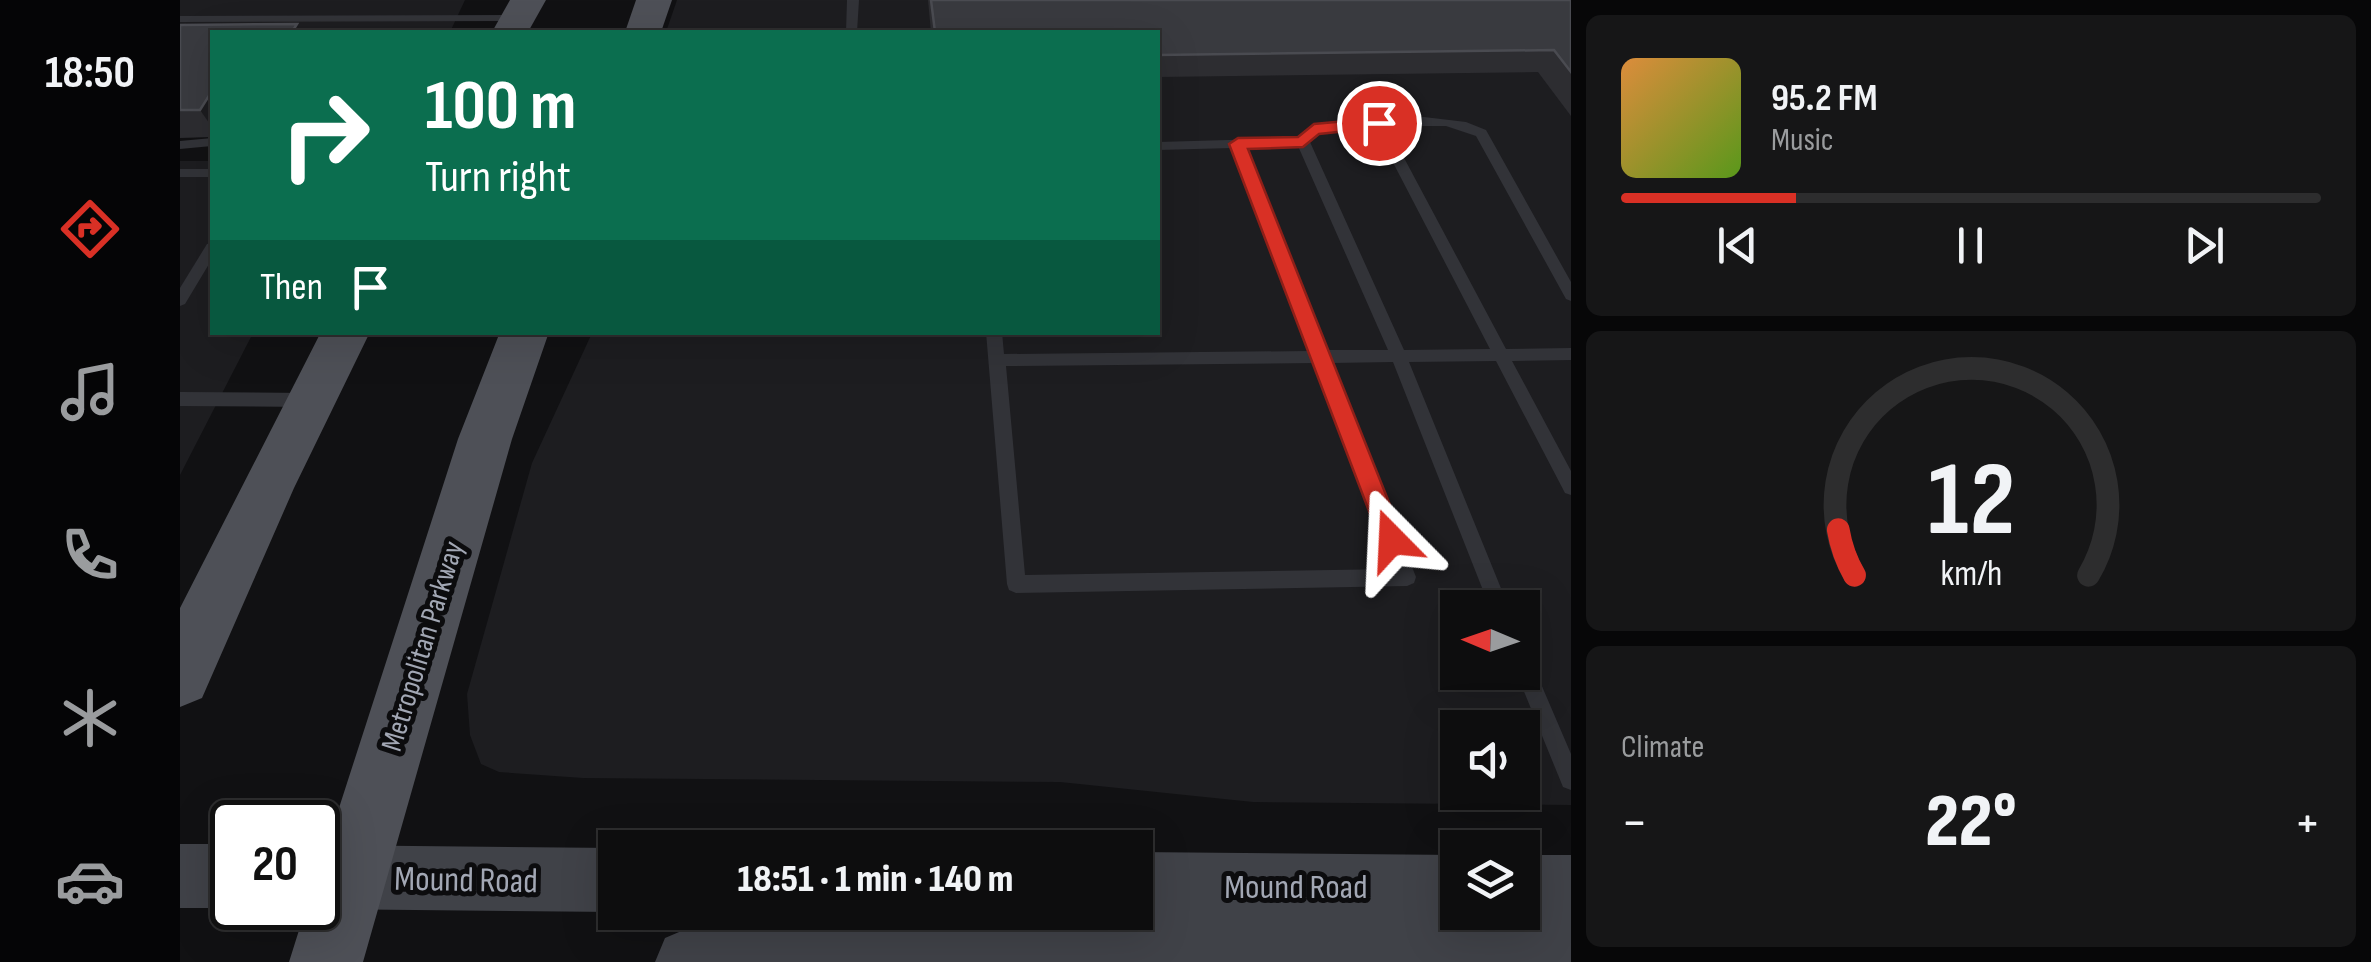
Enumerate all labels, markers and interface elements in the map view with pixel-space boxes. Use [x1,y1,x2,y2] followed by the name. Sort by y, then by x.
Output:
[45,46,135,101] text: 18:50
[425,65,576,149] text: 100 m
[260,70,390,200] icon: right
[1771,76,1878,121] text: 95.2 FM
[1337,81,1422,166] pin
[1352,96,1407,151] icon: arrive
[1771,121,1834,160] text: Music
[425,150,571,205] text: Turn right
[55,194,125,264] icon: directions
[1710,218,1765,273] icon: previous
[1943,218,1998,273] icon: pause
[2177,218,2232,273] icon: next
[343,260,398,315] icon: arrive
[260,265,323,310] text: Then
[55,357,125,427] icon: music
[1927,439,2015,564] text: 12
[1340,488,1444,592] position arrow
[55,520,125,590] icon: phone
[374,537,472,756] street label: Metropolitan Parkway
[1940,553,2002,596] text: km/h
[1440,590,1540,690] north arrow
[1440,590,1540,930] map controls
[55,683,125,753] icon: climate
[1440,710,1540,810] button: sound
[1621,728,1704,767] text: Climate
[1925,777,2017,868] text: 22°
[1621,790,1648,857] text: −
[2294,790,2321,857] text: +
[210,800,340,930] speed limit sign: 20
[1440,830,1540,930] button: layers
[55,846,125,916] icon: car
[738,857,1013,902] text: 18:51 · 1 min · 140 m
[394,858,538,903] street label: Mound Road
[1224,866,1368,909] street label: Mound Road

